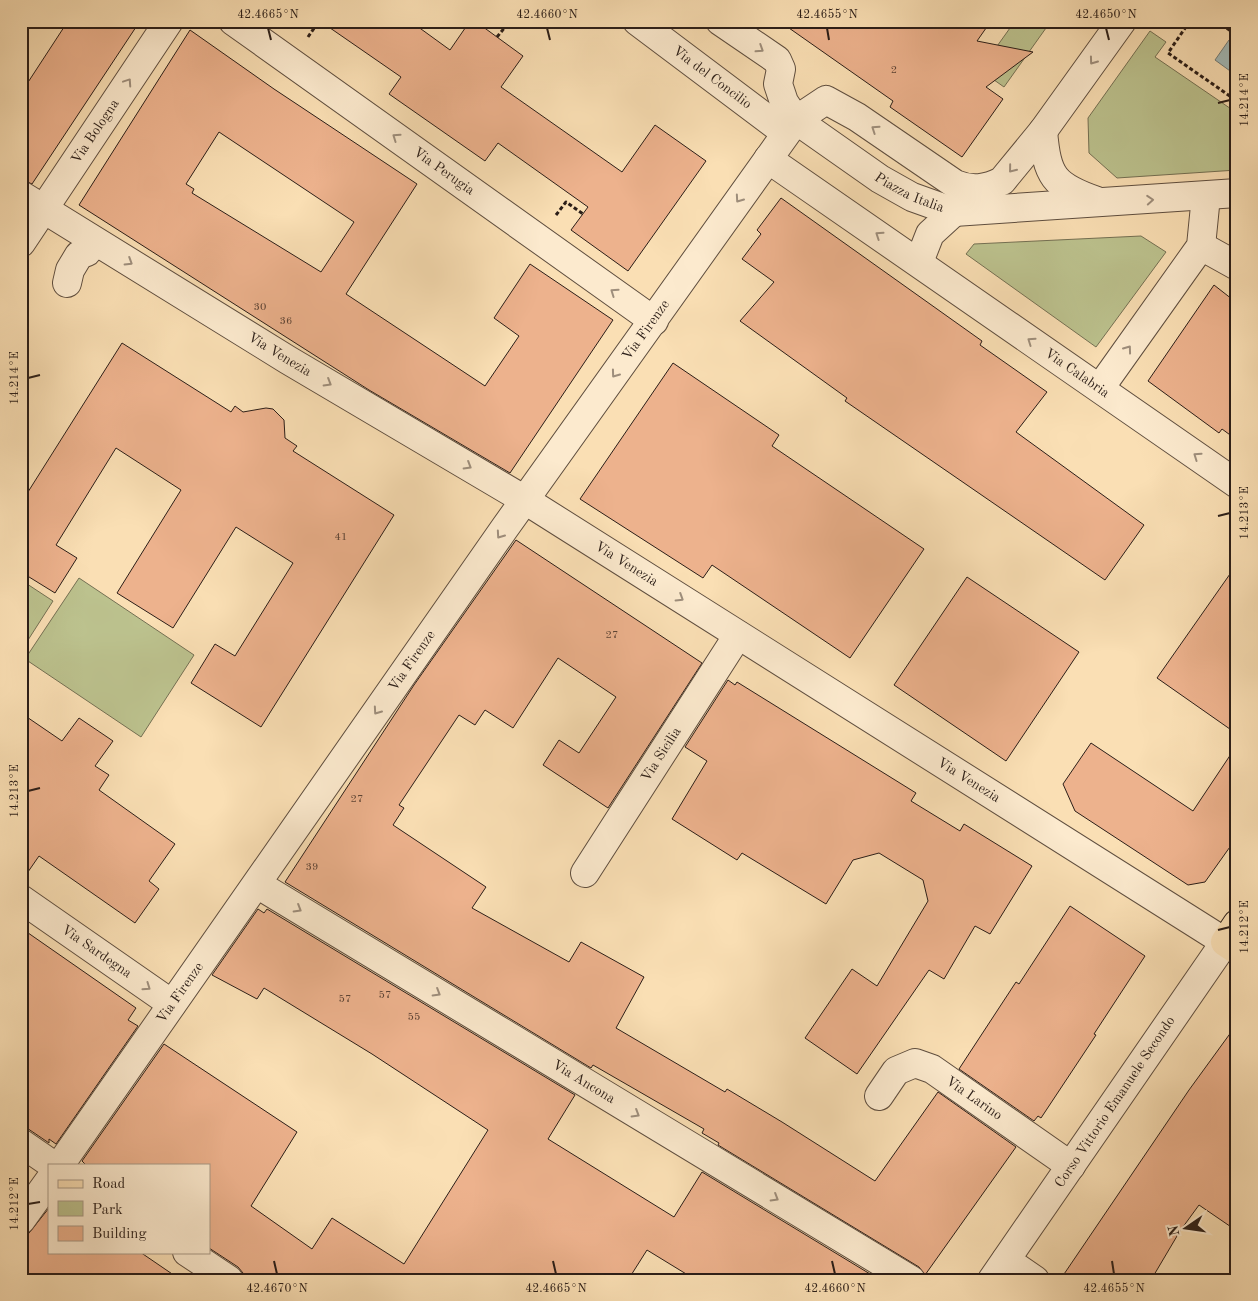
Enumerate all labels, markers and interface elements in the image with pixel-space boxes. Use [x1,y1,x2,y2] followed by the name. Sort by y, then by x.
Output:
[237,8,299,21] text: 42.4665°N
[796,8,858,21] text: 42.4655°N
[1075,8,1137,21] text: 42.4650°N
[516,9,578,21] text: 42.4660°N
[670,43,754,112] street label: Via del Concilio
[754,43,763,52] one-way arrow
[1091,55,1099,64] one-way arrow
[891,65,897,76] house number: 2
[1239,73,1251,127] text: 14.214°E
[122,78,131,88] one-way arrow
[69,97,122,166] street label: Via Bologna
[871,126,880,135] one-way arrow
[392,134,402,143] one-way arrow
[411,145,477,198] street label: Via Perugia
[1010,163,1018,172] one-way arrow
[872,170,946,215] street label: Piazza Italia
[736,193,745,202] one-way arrow
[1146,194,1154,205] one-way arrow
[875,232,884,241] one-way arrow
[124,256,133,266] one-way arrow
[610,289,620,298] one-way arrow
[620,297,672,363] street label: Via Firenze
[254,302,266,313] house number: 30
[280,316,292,327] house number: 36
[245,330,314,379] street label: Via Venezia
[1027,338,1037,347] one-way arrow
[1122,345,1131,355] one-way arrow
[1042,346,1112,400] street label: Via Calabria
[9,351,21,405] text: 14.214°E
[612,368,621,378] one-way arrow
[323,377,332,387] one-way arrow
[1193,453,1203,462] one-way arrow
[462,460,471,470] one-way arrow
[1239,486,1251,540] text: 14.213°E
[497,529,506,538] one-way arrow
[335,532,347,543] house number: 41
[592,539,660,589] street label: Via Venezia
[675,592,684,601] one-way arrow
[386,628,438,694] street label: Via Firenze
[606,630,618,641] house number: 27
[374,705,383,715] one-way arrow
[639,725,684,784] street label: Via Sicilia
[935,755,1003,805] street label: Via Venezia
[9,764,21,818] text: 14.213°E
[351,794,363,805] house number: 27
[306,862,318,873] house number: 39
[1239,900,1251,954] text: 14.212°E
[293,903,302,913] one-way arrow
[59,922,134,981] street label: Via Sardegna
[154,960,206,1026] street label: Via Firenze
[141,981,151,990] one-way arrow
[432,987,441,997] one-way arrow
[379,990,391,1001] house number: 57
[339,994,351,1005] house number: 57
[408,1012,420,1023] house number: 55
[1052,1014,1178,1190] street label: Corso Vittorio Emanuele Secondo
[550,1058,618,1106] street label: Via Ancona
[943,1074,1005,1123] street label: Via Larino
[631,1107,640,1117] one-way arrow
[48,1164,210,1254] legend
[9,1177,21,1231] text: 14.212°E
[92,1177,126,1192] text: Road
[770,1191,779,1201] one-way arrow
[92,1203,123,1218] text: Park
[1160,1204,1210,1254] north arrow
[1166,1224,1182,1237] text: N
[92,1227,147,1242] text: Building
[525,1282,587,1295] text: 42.4665°N
[1083,1282,1145,1295] text: 42.4655°N
[246,1283,308,1295] text: 42.4670°N
[804,1283,866,1295] text: 42.4660°N

